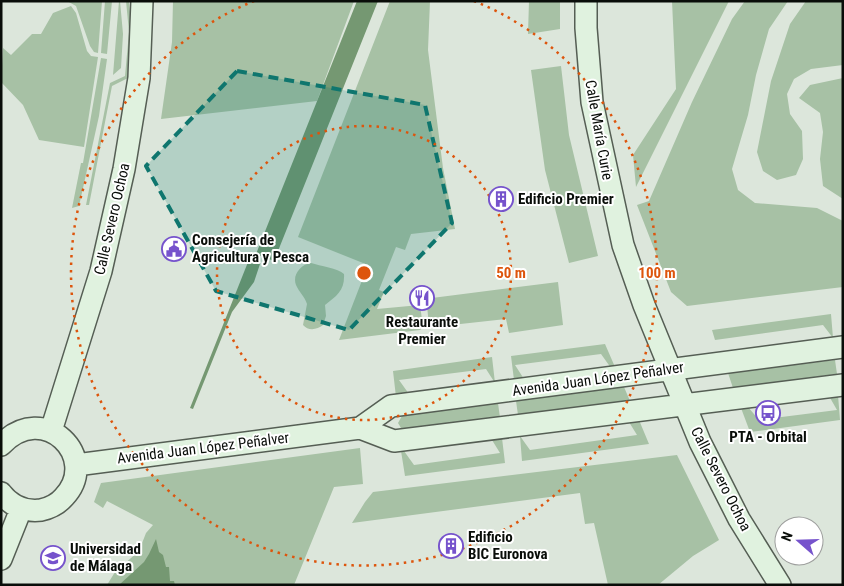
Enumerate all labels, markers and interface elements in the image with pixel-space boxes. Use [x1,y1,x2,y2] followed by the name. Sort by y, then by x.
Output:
[581,79,617,181] street label: Calle María Curie
[90,161,134,277] street label: Calle Severo Ochoa
[488,186,514,212] building icon: Edificio Premier
[518,190,614,208] place label: Edificio Premier
[192,231,309,266] place label: Consejería de Agricultura y Pesca
[161,236,187,262] public building icon: Consejería de Agricultura y Pesca
[355,264,373,282] centre of rings
[496,264,526,282] text: 50 m
[638,264,676,282] text: 100 m
[409,285,435,311] restaurant icon: Restaurante Premier
[386,313,458,348] place label: Restaurante Premier
[511,358,685,400] street label: Avenida Juan López Peñalver
[755,400,781,426] bus stop icon: PTA - Orbital
[687,424,755,534] street label: Calle Severo Ochoa
[116,428,290,467] street label: Avenida Juan López Peñalver
[729,428,807,446] place label: PTA - Orbital
[774,516,824,566] north arrow
[468,528,548,563] place label: Edificio BIC Euronova
[778,530,796,543] text: N
[438,533,464,559] building icon: Edificio BIC Euronova
[70,540,141,575] place label: Universidad de Málaga
[40,545,66,571] school or university icon: Universidad de Málaga

